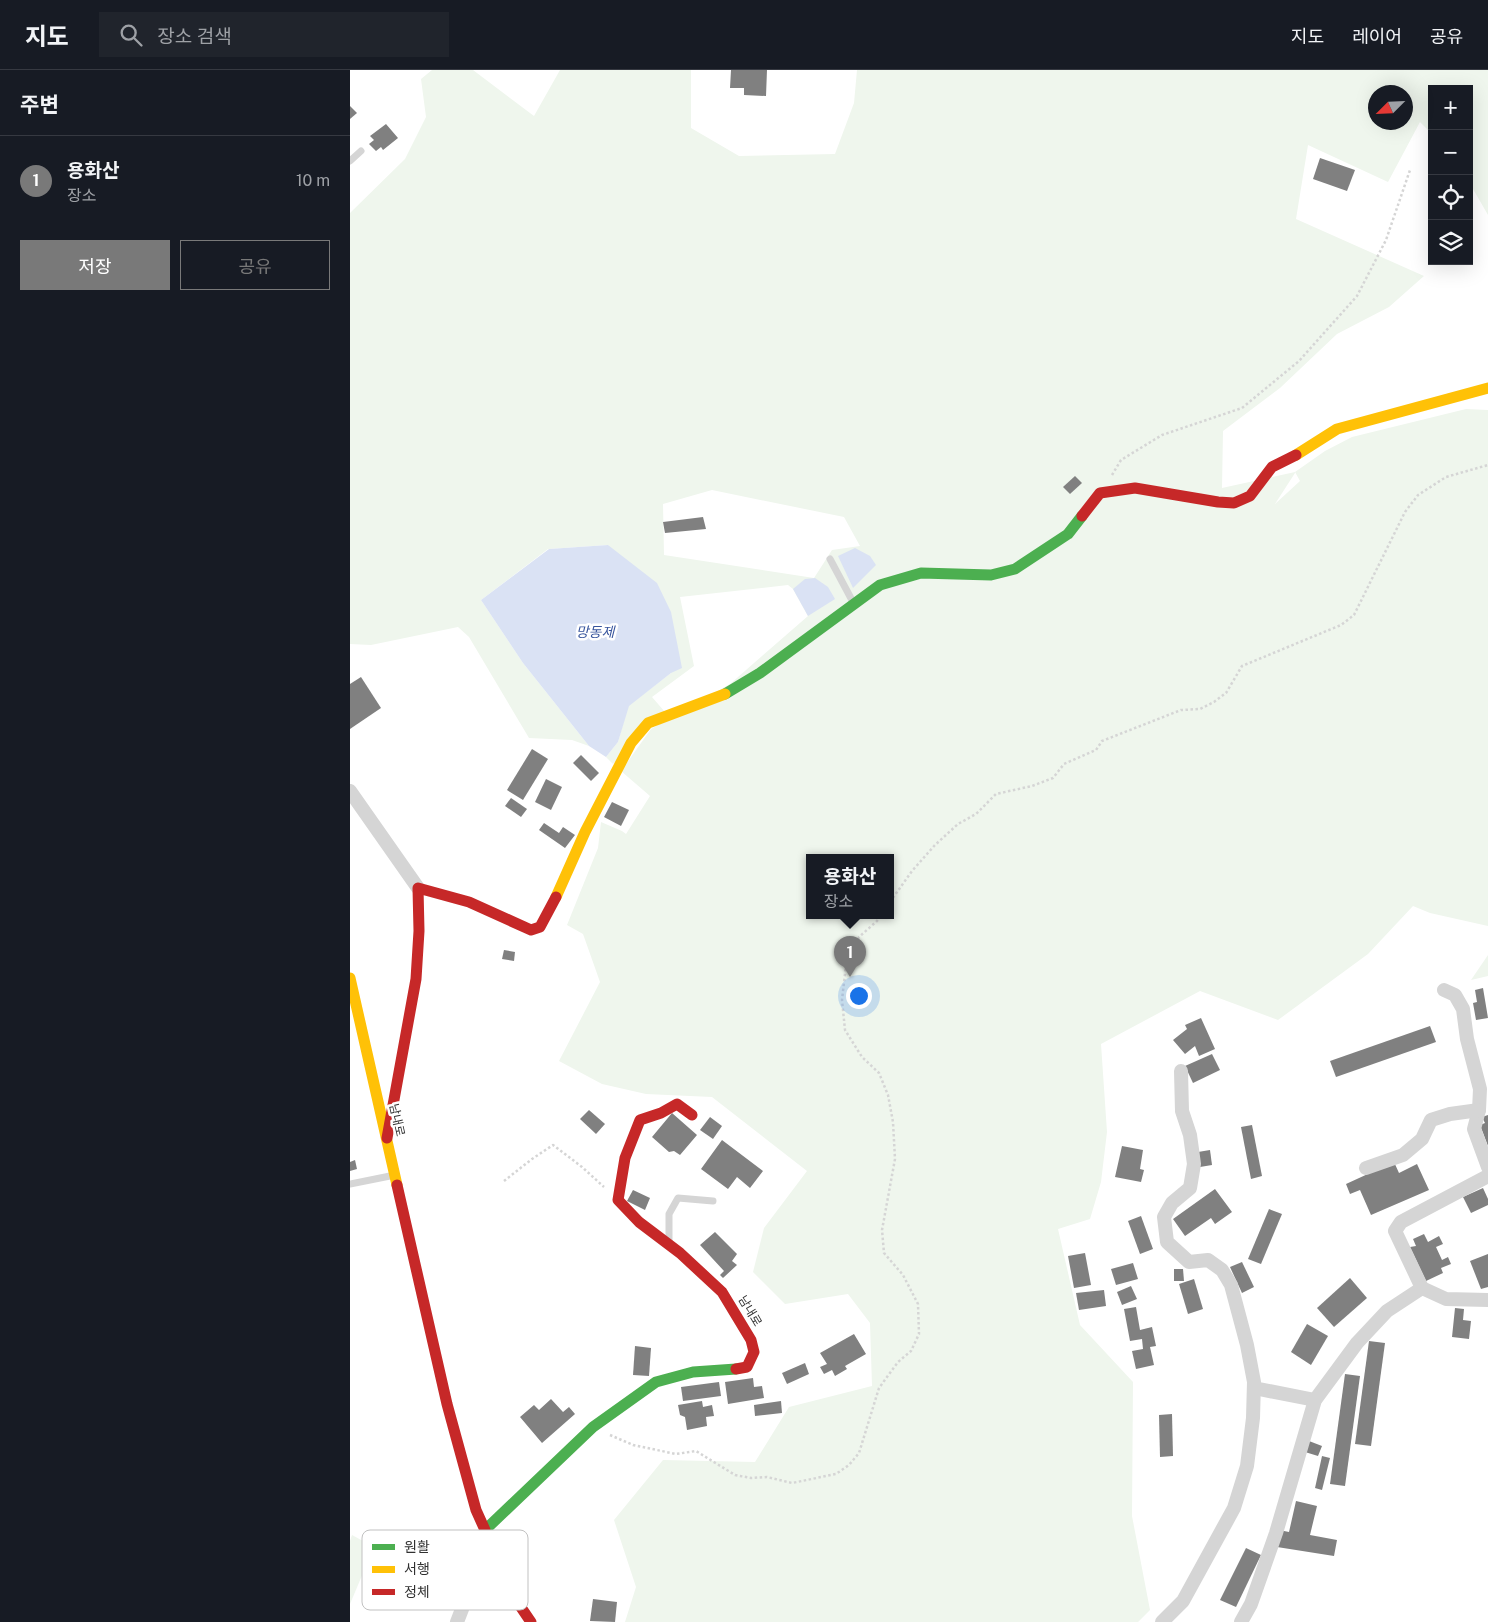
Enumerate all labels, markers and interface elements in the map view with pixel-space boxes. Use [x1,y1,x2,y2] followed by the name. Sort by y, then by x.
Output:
[99,12,449,57] search box
[117,21,145,49] icon: search
[25,22,69,50] text: 지도
[157,25,232,47] text: 장소 검색
[1291,26,1324,47] text: 지도
[1352,26,1402,47] text: 레이어
[1430,26,1463,47] text: 공유
[1368,85,1413,130] north arrow
[1428,85,1473,265] map controls
[1428,85,1473,130] button: +
[20,92,59,117] text: 주변
[1428,130,1473,175] button: −
[67,159,119,181] text: 용화산
[33,171,39,190] text: 1
[296,171,330,190] text: 10 m
[1428,175,1473,220] button: locate
[67,186,96,205] text: 장소
[1428,220,1473,265] button: layers
[20,240,170,290] button: 저장
[180,240,330,290] button: 공유
[576,624,616,640] water label: 망동제
[806,854,894,919] popup
[824,865,876,887] text: 용화산
[824,892,853,911] text: 장소
[834,936,866,977] pin: 1
[846,983,872,1009] your location
[386,1102,408,1138] street label: 남내로
[735,1293,765,1329] street label: 남내로
[362,1530,528,1610] legend
[404,1539,430,1555] text: 원활
[404,1561,430,1577] text: 서행
[404,1584,430,1600] text: 정체

